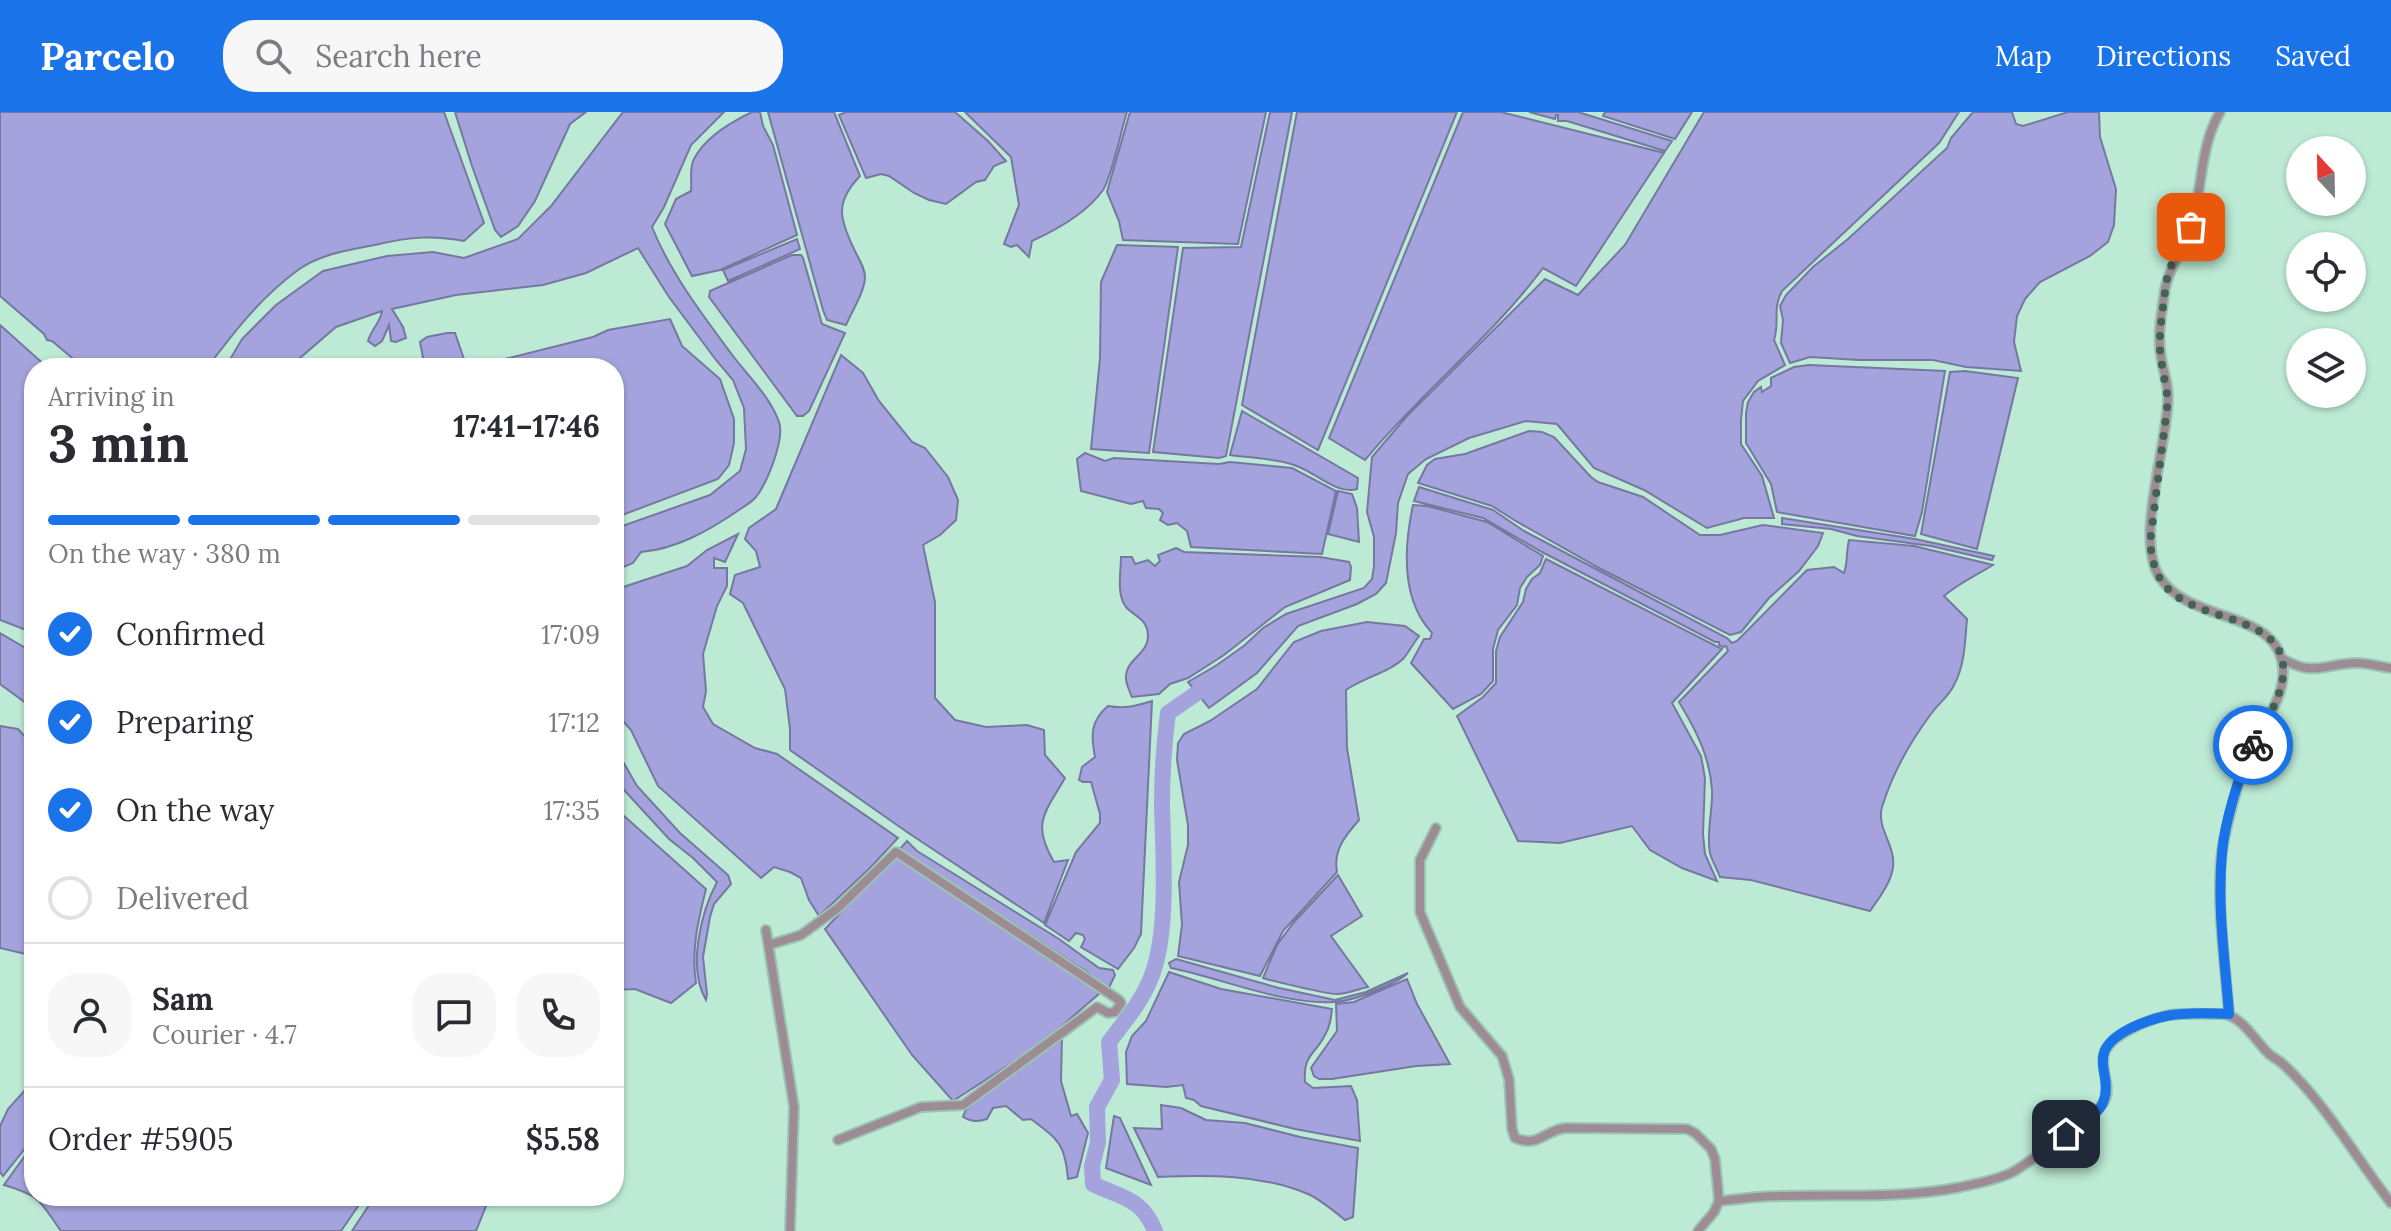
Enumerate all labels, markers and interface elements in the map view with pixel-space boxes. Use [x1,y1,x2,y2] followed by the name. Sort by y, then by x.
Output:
[223,20,783,92] search box
[40,32,175,80] text: Parcelo
[251,34,295,78] icon: search
[315,37,482,75] text: Search here
[1995,38,2052,74] text: Map
[2096,38,2231,74] text: Directions
[2275,38,2351,74] text: Saved
[2286,136,2366,216] north arrow
[2286,136,2366,408] map controls
[2157,193,2225,261] pin
[2169,205,2213,249] icon: bag
[2286,232,2366,312] button: locate
[2286,328,2366,408] button: layers
[48,380,175,413] text: Arriving in
[453,407,600,445] text: 17:41–17:46
[48,410,189,476] text: 3 min
[48,537,281,570] text: On the way · 380 m
[48,612,92,656] icon: check
[116,615,265,653] text: Confirmed
[541,618,600,651] text: 17:09
[48,700,92,744] icon: check
[116,703,253,741] text: Preparing
[2213,705,2293,785] courier
[549,706,600,739] text: 17:12
[2231,723,2275,767] icon: bike
[48,788,92,832] icon: check
[116,791,274,829] text: On the way
[543,794,600,827] text: 17:35
[116,879,249,917] text: Delivered
[48,973,132,1057] button: person
[412,973,496,1057] button: chat
[516,973,600,1057] button: phone
[152,980,213,1018] text: Sam
[152,1018,297,1051] text: Courier · 4.7
[2032,1100,2100,1168] pin
[2044,1112,2088,1156] icon: home
[48,1120,233,1158] text: Order #5905
[526,1120,600,1158] text: $5.58

